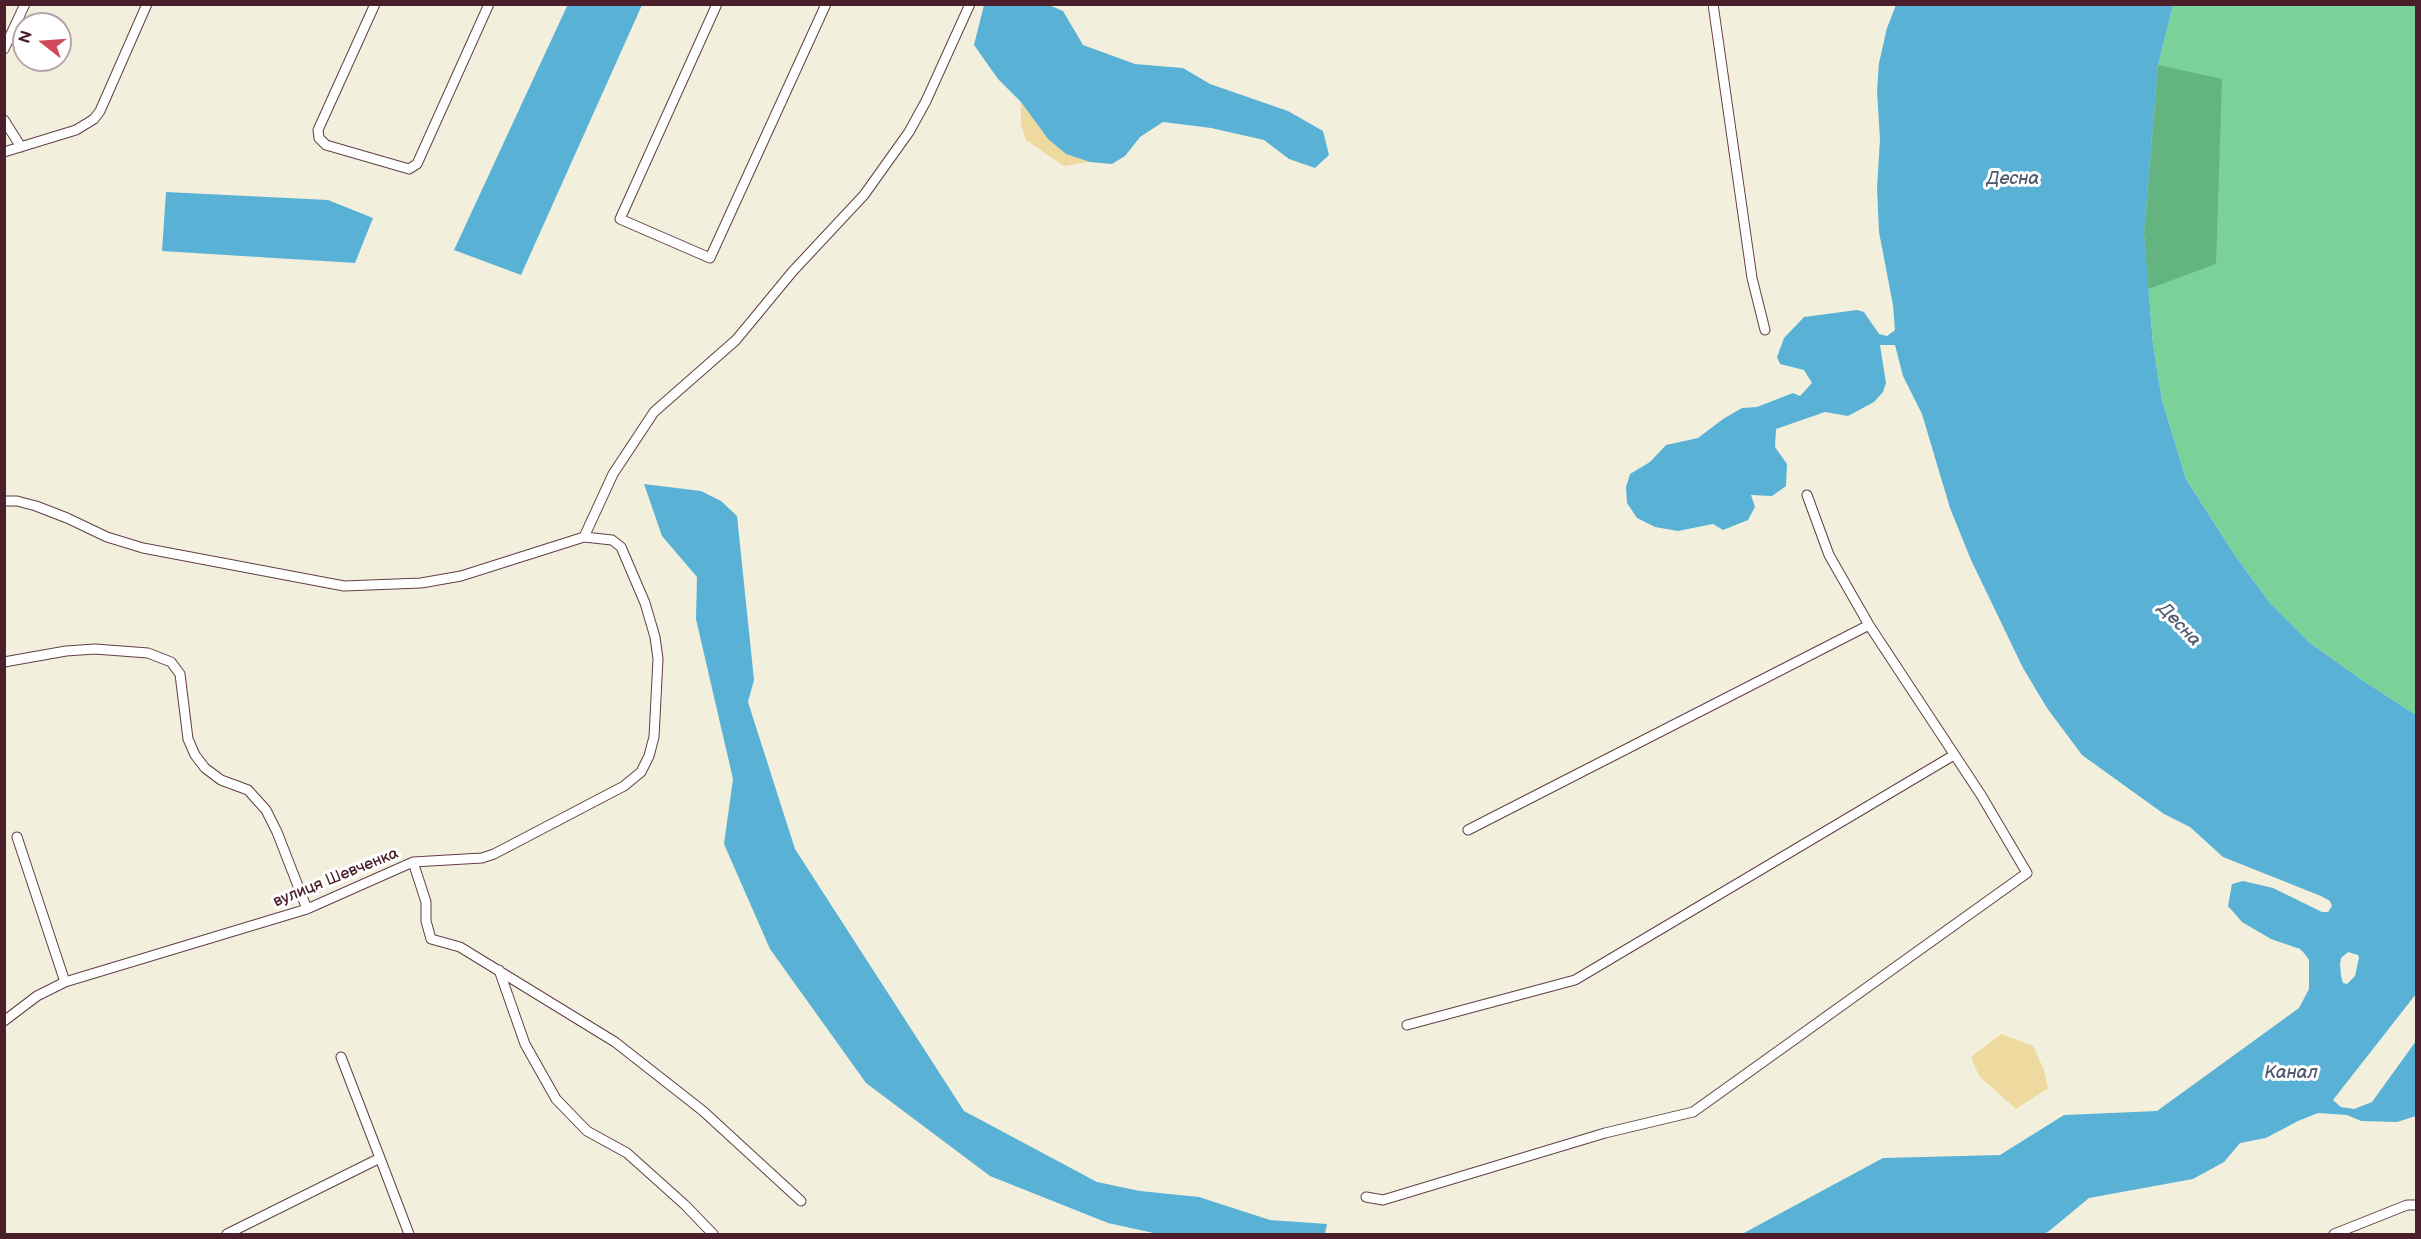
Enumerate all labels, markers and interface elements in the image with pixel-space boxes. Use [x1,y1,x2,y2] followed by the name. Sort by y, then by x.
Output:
[12,12,72,72] north arrow
[15,29,37,46] text: N
[1987,168,2039,190] water label: Десна
[2153,599,2205,651] water label: Десна
[271,844,401,912] street label: вулиця Шевченка
[2264,1062,2318,1084] water label: Канал

